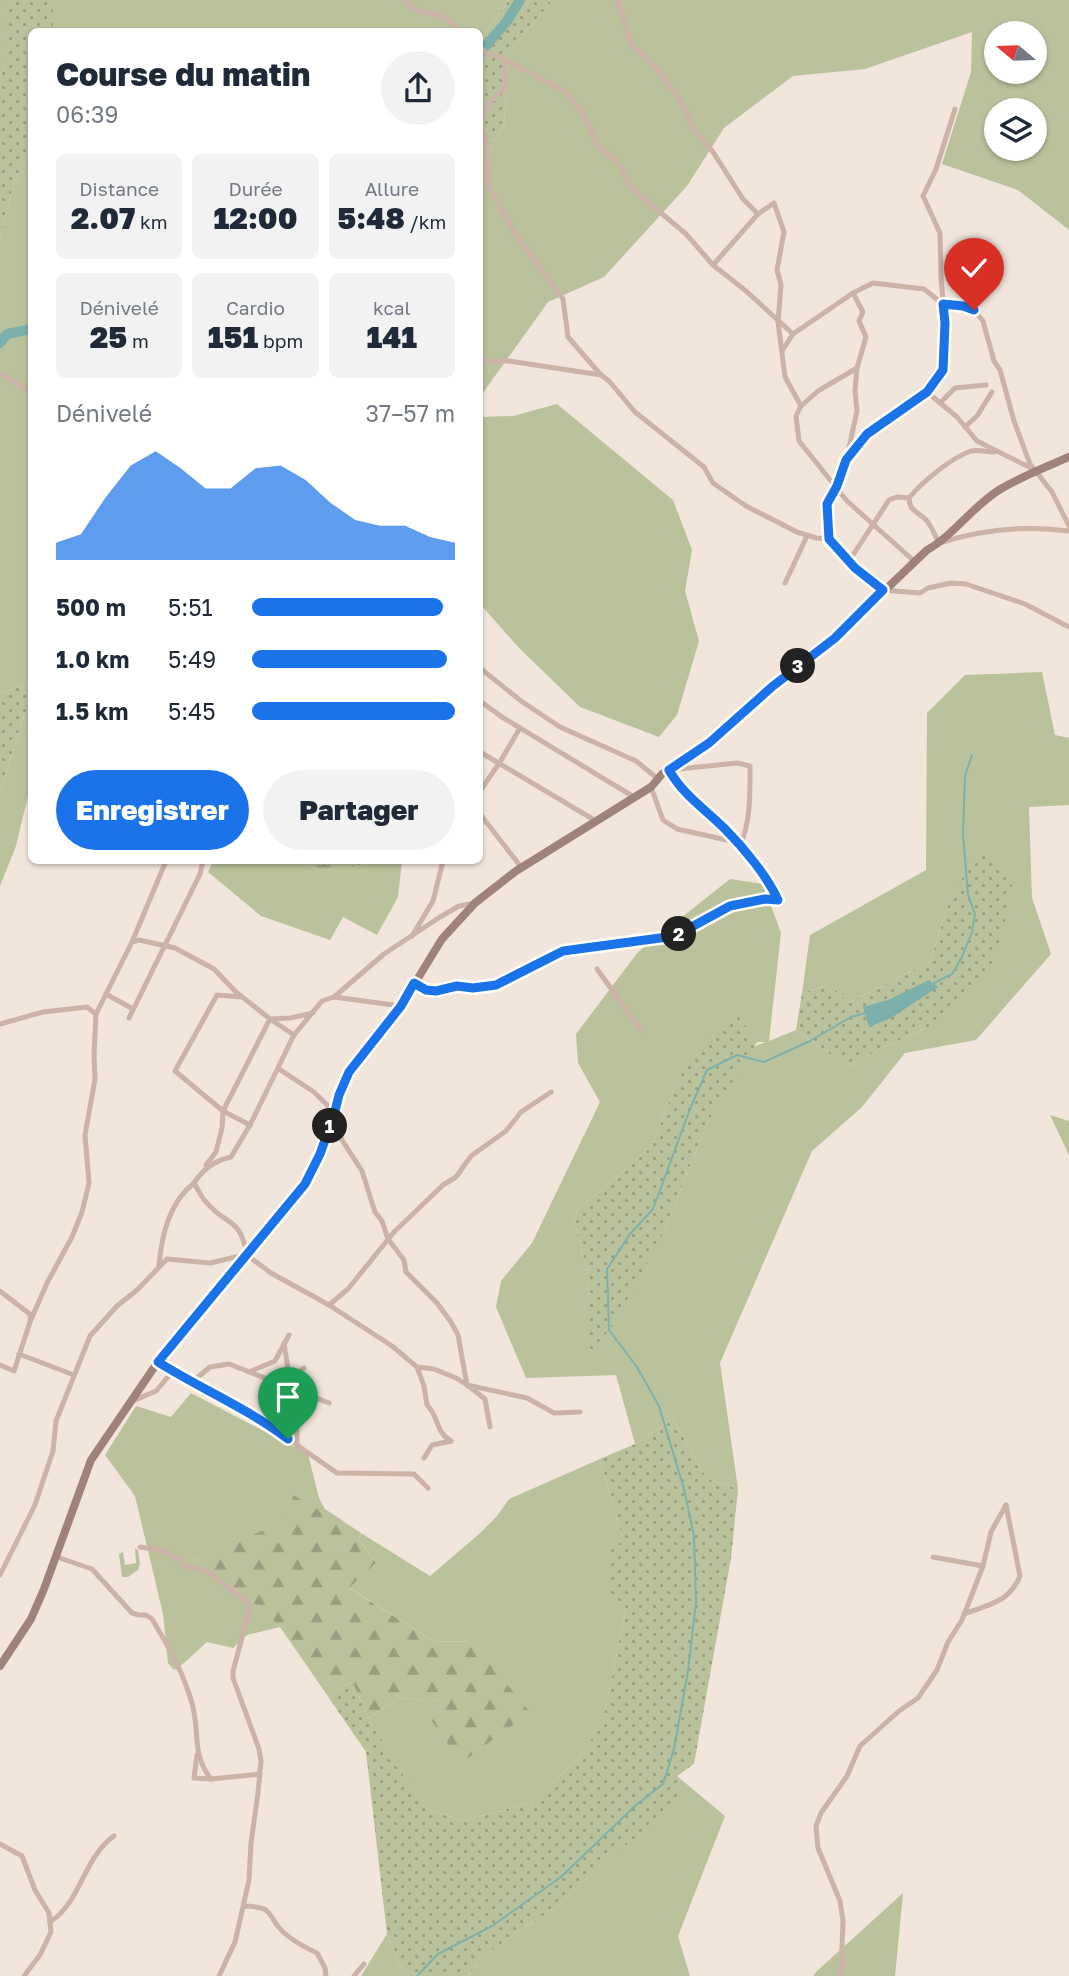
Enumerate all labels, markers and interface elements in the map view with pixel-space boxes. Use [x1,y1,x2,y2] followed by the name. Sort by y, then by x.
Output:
[984,21,1046,84] north arrow
[984,21,1047,161] map controls
[381,51,455,125] button: share
[56,55,310,93] text: Course du matin
[984,98,1047,161] button: layers
[56,100,118,128] text: 06:39
[79,177,159,200] text: Distance
[228,177,283,200] text: Durée
[365,177,419,200] text: Allure
[71,200,135,236] text: 2.07
[214,200,297,236] text: 12:00
[337,200,405,236] text: 5:48
[135,210,168,233] text: km
[405,210,446,233] text: /km
[944,238,1004,310] pin
[955,249,993,287] icon: check
[80,296,159,319] text: Dénivelé
[226,296,285,319] text: Cardio
[373,296,411,319] text: kcal
[90,319,127,355] text: 25
[208,319,258,355] text: 151
[366,319,417,355] text: 141
[127,329,149,352] text: m
[258,329,303,352] text: bpm
[56,399,152,427] text: Dénivelé
[366,399,455,427] text: 37–57 m
[56,593,126,621] text: 500 m
[168,593,213,621] text: 5:51
[56,645,129,673] text: 1.0 km
[168,645,216,673] text: 5:49
[780,648,816,684] pin: 3
[792,654,803,677] text: 3
[56,697,128,725] text: 1.5 km
[168,697,216,725] text: 5:45
[56,770,249,850] button: Enregistrer
[263,770,455,850] button: Partager
[662,916,696,951] pin: 2
[673,922,684,945] text: 2
[312,1108,348,1144] pin: 1
[325,1114,334,1137] text: 1
[258,1367,318,1439] pin
[269,1378,307,1416] icon: arrive

